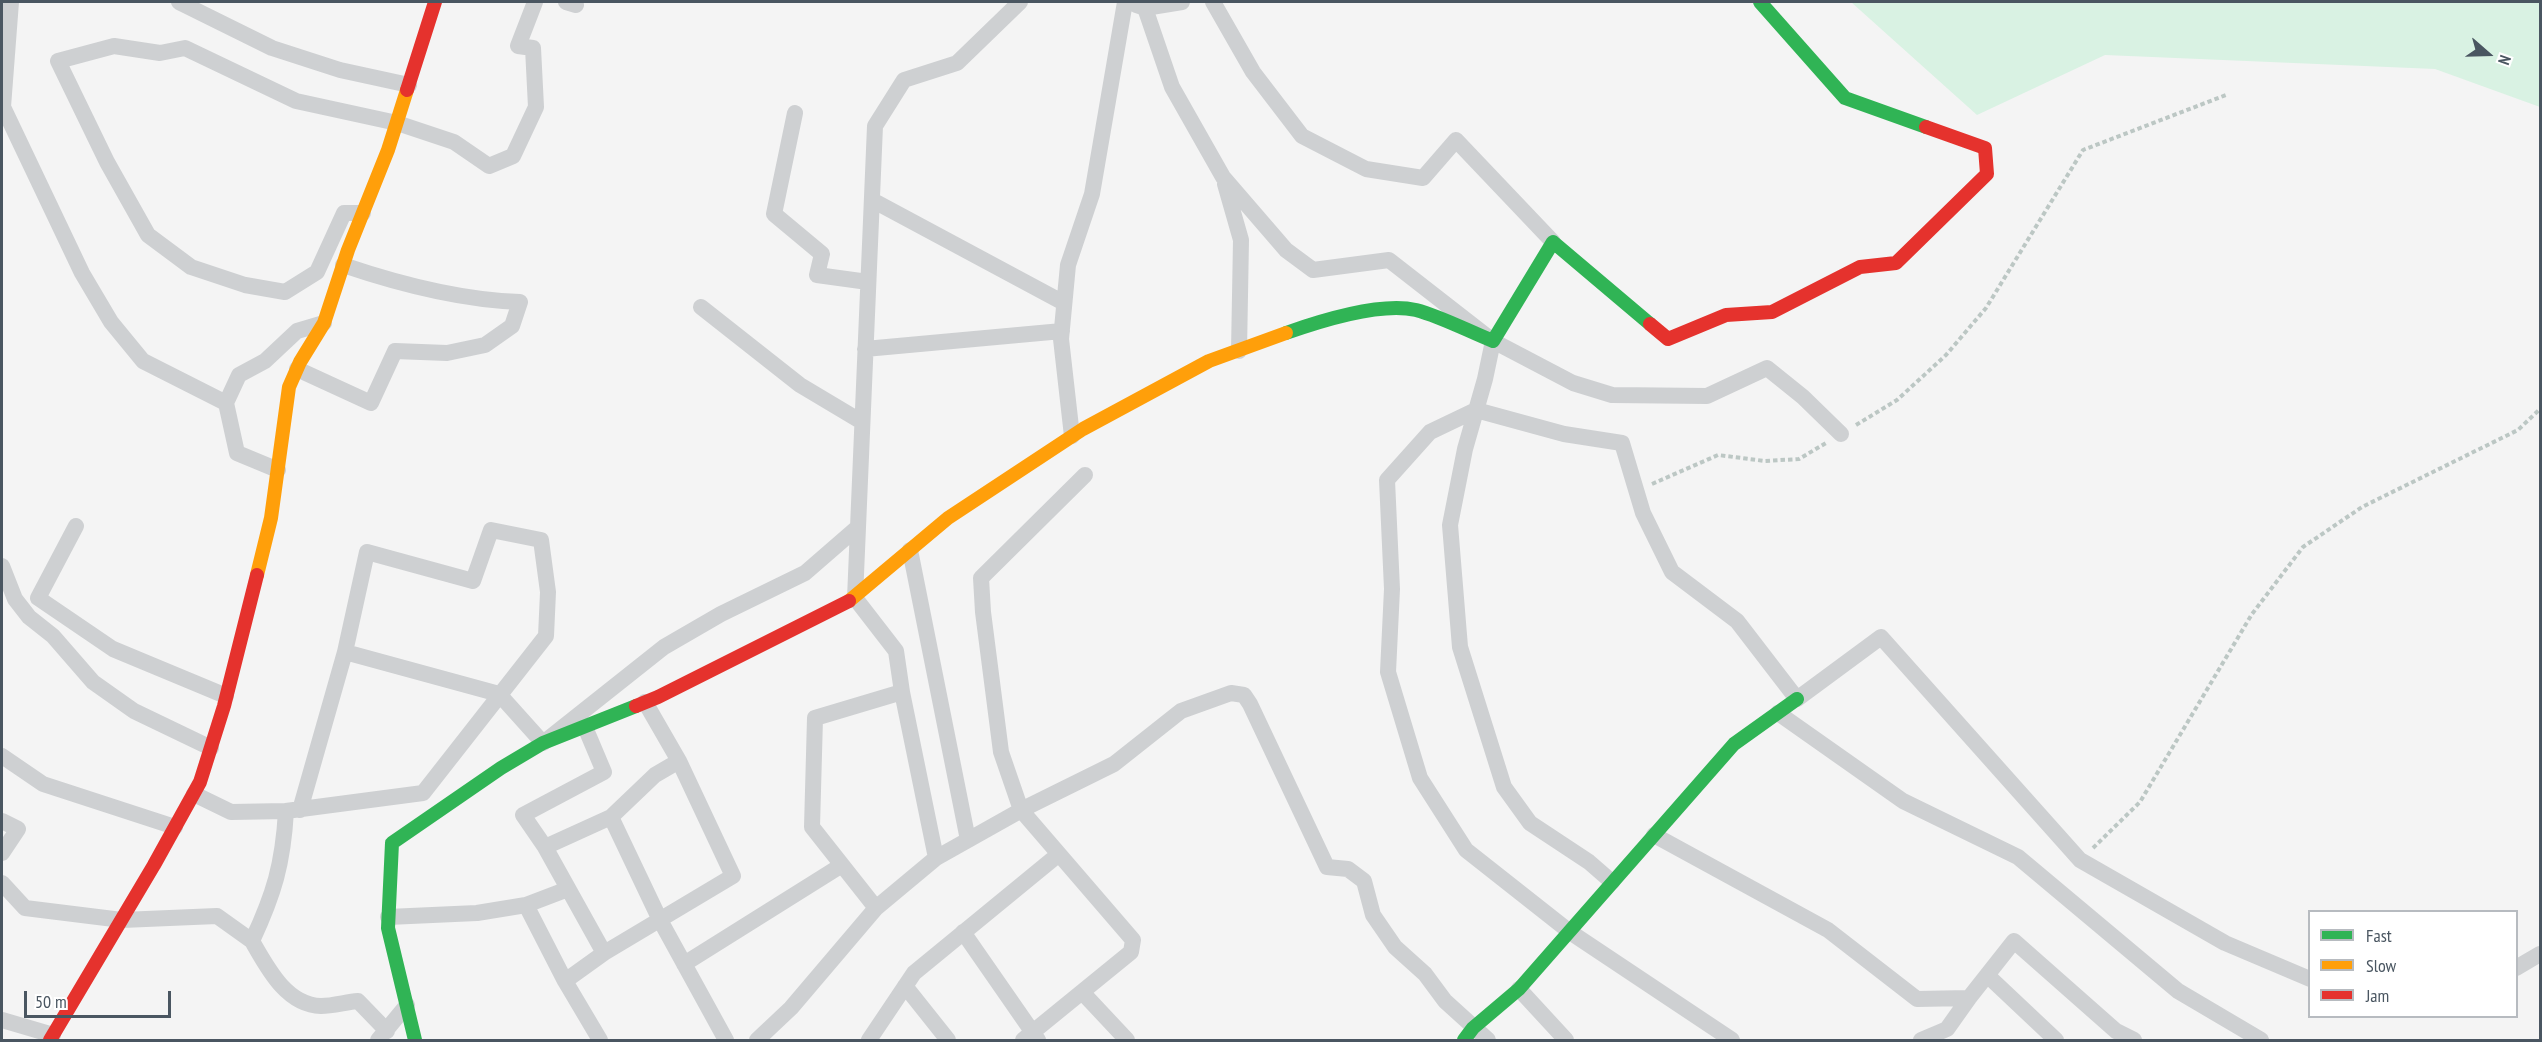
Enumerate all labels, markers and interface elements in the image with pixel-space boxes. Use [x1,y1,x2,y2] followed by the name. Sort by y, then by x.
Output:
[2458,24,2518,84] north arrow
[2494,53,2516,68] text: N
[2308,910,2518,1018] legend
[2366,924,2392,947] text: Fast
[2366,954,2396,977] text: Slow
[27,979,174,1017] scale bar
[2366,984,2389,1007] text: Jam
[35,990,67,1013] text: 50 m

